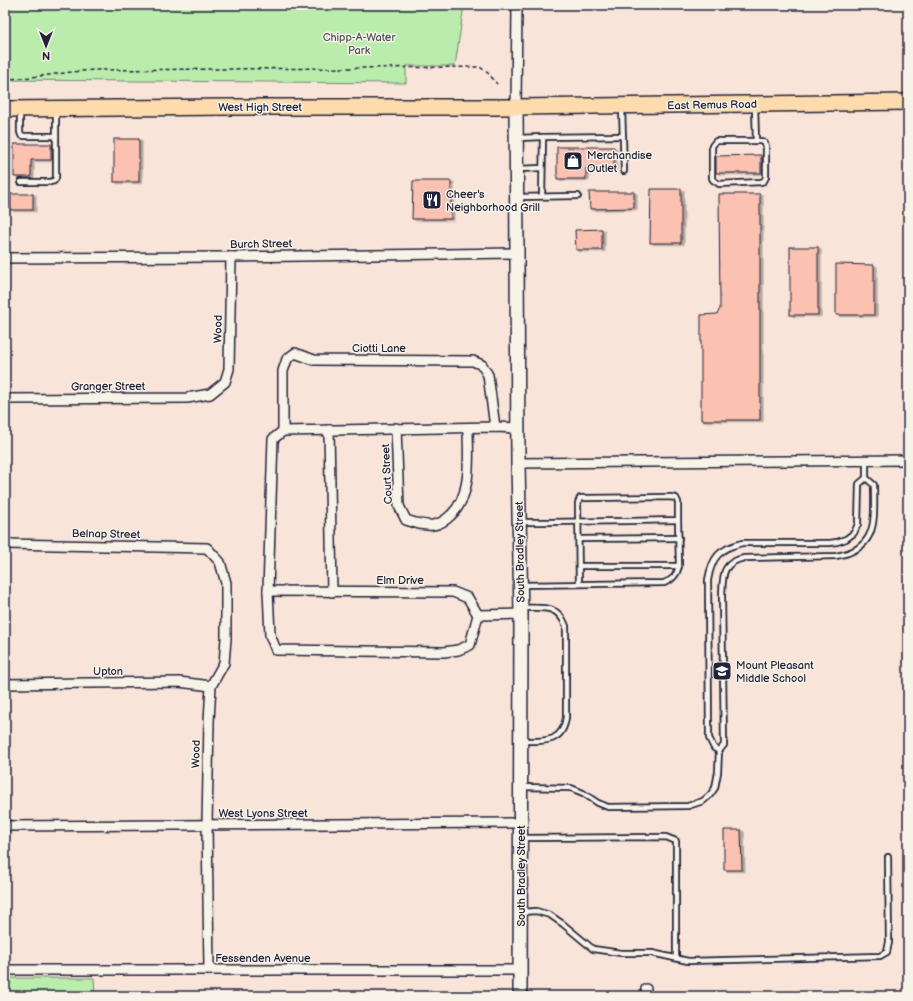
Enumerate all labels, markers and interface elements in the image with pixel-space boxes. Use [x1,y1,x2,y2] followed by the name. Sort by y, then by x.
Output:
[26,26,66,66] north arrow
[323,31,396,57] park label: Chipp-A-Water Park
[42,49,50,62] text: N
[667,98,757,112] street label: East Remus Road
[218,101,302,114] street label: West High Street
[587,149,652,175] place label: Merchandise Outlet
[562,150,584,172] shop icon: Merchandise Outlet
[446,188,540,214] place label: Cheer's Neighborhood Grill
[421,189,443,211] restaurant icon: Cheer's Neighborhood Grill
[230,237,293,251] street label: Burch Street
[211,315,225,343] street label: Wood
[352,342,406,355] street label: Ciotti Lane
[71,380,146,393] street label: Granger Street
[379,443,395,505] street label: Court Street
[513,501,527,603] street label: South Bradley Street
[72,527,141,541] street label: Belnap Street
[376,574,424,587] street label: Elm Drive
[736,659,814,685] place label: Mount Pleasant Middle School
[711,660,733,682] school or university icon: Mount Pleasant Middle School
[93,665,123,678] street label: Upton
[189,740,203,768] street label: Wood
[218,807,308,820] street label: West Lyons Street
[515,825,528,927] street label: South Bradley Street
[215,952,311,965] street label: Fessenden Avenue

